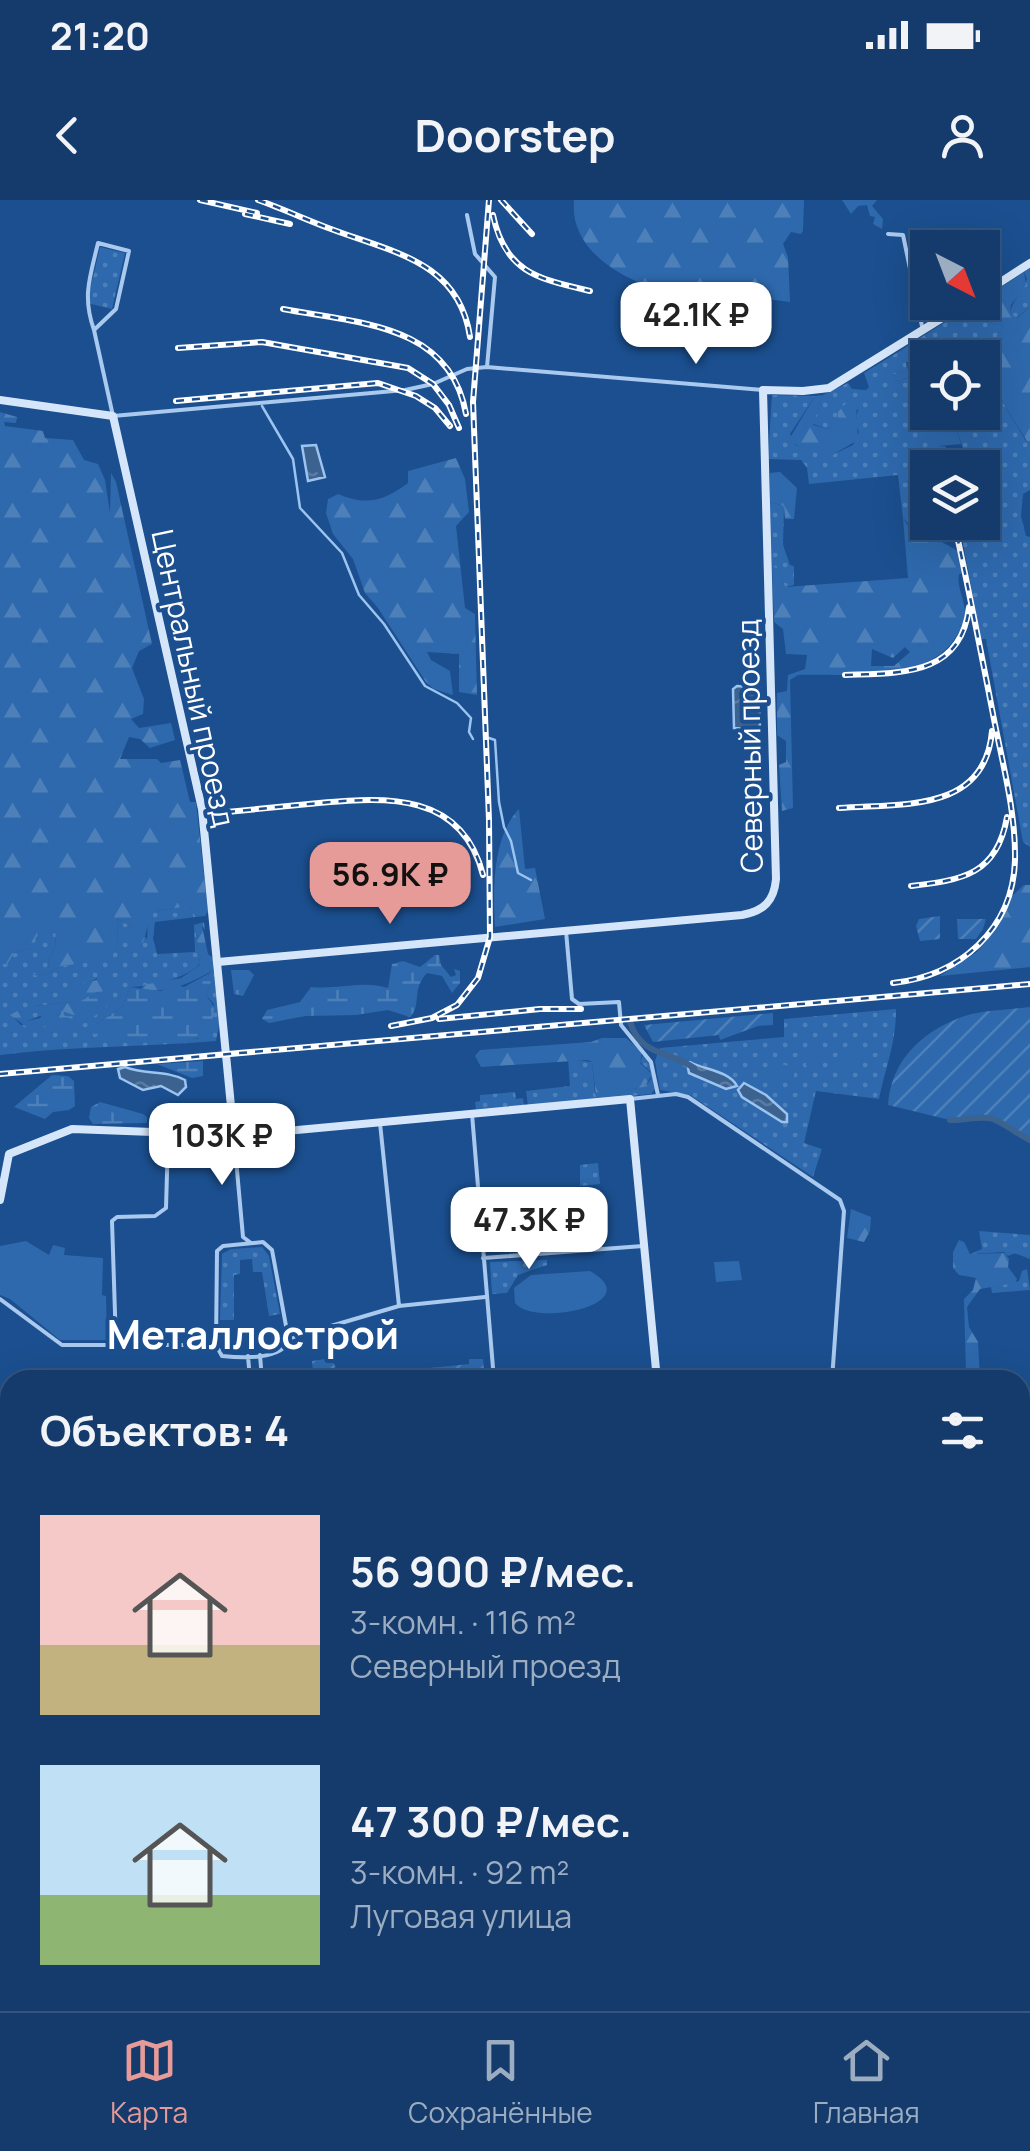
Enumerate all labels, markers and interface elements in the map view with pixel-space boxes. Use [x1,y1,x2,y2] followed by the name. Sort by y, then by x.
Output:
[50,9,150,61] text: 21:20
[415,104,615,166] text: Doorstep
[40,108,95,163] icon: back
[935,108,990,163] icon: person
[910,230,1000,320] north arrow
[910,230,1000,540] map controls
[604,282,788,367] pin: 42.1K ₽
[643,292,749,336] text: 42.1K ₽
[910,340,1000,430] button: locate
[910,450,1000,540] button: layers
[142,526,246,830] street label: Центральный проезд
[726,619,772,873] street label: Северный проезд
[298,842,482,927] pin: 56.9K ₽
[332,852,448,896] text: 56.9K ₽
[141,1103,303,1188] pin: 103K ₽
[171,1113,273,1157] text: 103K ₽
[437,1187,621,1272] pin: 47.3K ₽
[473,1197,585,1241] text: 47.3K ₽
[107,1306,399,1361] district label: Металлострой
[40,1401,289,1459] text: Объектов: 4
[935,1403,990,1458] icon: filters
[350,1542,636,1600] text: 56 900 ₽/мес.
[120,1555,240,1675] icon: home
[350,1600,576,1644] text: 3-комн. · 116 m²
[350,1644,621,1688] text: Северный проезд
[350,1792,632,1850] text: 47 300 ₽/мес.
[120,1805,240,1925] icon: home
[350,1850,569,1894] text: 3-комн. · 92 m²
[350,1894,572,1938] text: Луговая улица
[110,2033,188,2131] tab: Карта
[408,2033,593,2131] tab: Сохранённые
[813,2033,920,2131] tab: Главная

